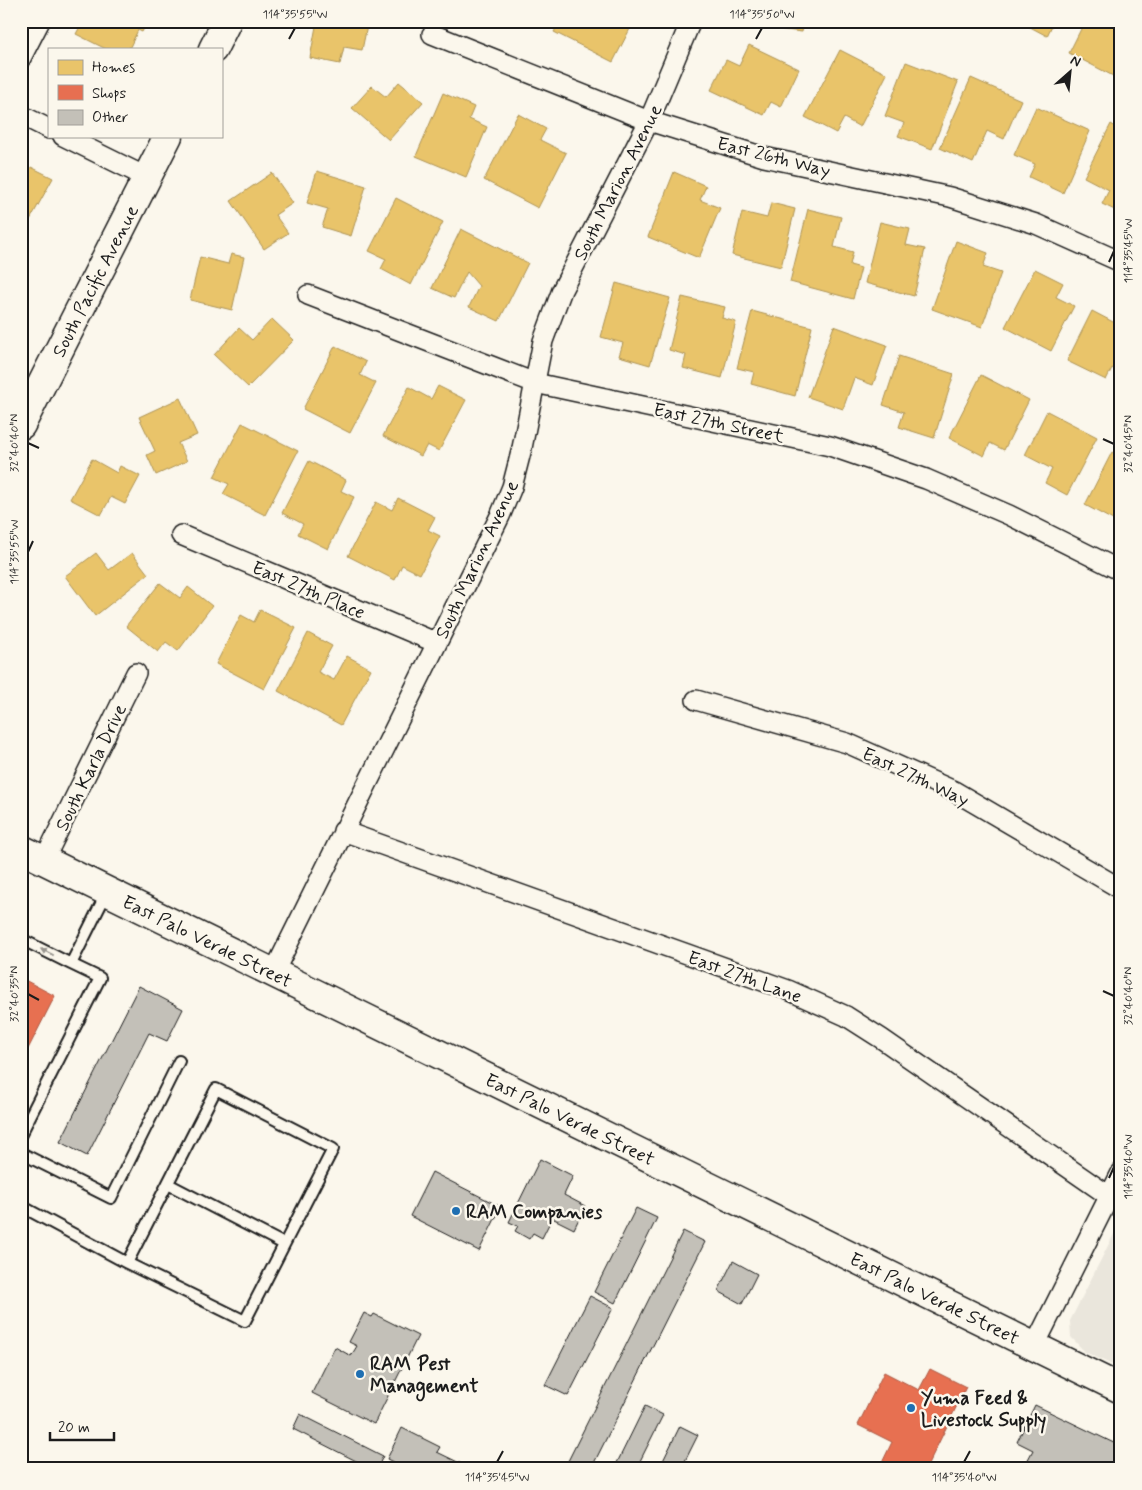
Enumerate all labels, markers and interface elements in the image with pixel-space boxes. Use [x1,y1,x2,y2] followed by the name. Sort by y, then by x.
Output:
[263,7,328,23] text: 114°35'55"W
[729,7,795,23] text: 114°35'50"W
[48,48,222,138] legend
[1044,48,1094,98] north arrow
[1067,51,1084,71] text: N
[92,58,135,78] text: Homes
[92,84,127,104] text: Shops
[568,100,669,265] street label: South Marion Avenue
[92,108,128,128] text: Other
[714,131,833,184] street label: East 26th Way
[47,201,145,362] street label: South Pacific Avenue
[1121,219,1137,283] text: 114°35'45"W
[651,397,786,450] street label: East 27th Street
[7,414,23,472] text: 32°40'40"N
[1121,415,1137,473] text: 32°40'45"N
[430,476,525,643] street label: South Marion Avenue
[7,519,23,584] text: 114°35'55"W
[248,555,369,625] street label: East 27th Place
[50,700,133,835] street label: South Karla Drive
[858,742,973,813] street label: East 27th Way
[118,890,296,994] street label: East Palo Verde Street
[684,945,805,1010] street label: East 27th Lane
[40,948,54,956] one-way arrow
[7,966,23,1022] text: 32°40'35"N
[1121,967,1137,1025] text: 32°40'40"N
[481,1068,659,1172] street label: East Palo Verde Street
[1121,1134,1137,1200] text: 114°35'40"W
[466,1200,603,1225] place label: RAM Companies
[450,1205,462,1217] marker: RAM Companies
[845,1247,1023,1351] street label: East Palo Verde Street
[370,1352,479,1402] place label: RAM Pest Management
[354,1368,366,1380] marker: RAM Pest Management
[921,1386,1046,1434] place label: Yuma Feed & Livestock Supply
[905,1402,917,1414] marker: Yuma Feed & Livestock Supply
[50,1410,114,1442] scale bar
[58,1418,90,1438] text: 20 m
[465,1470,529,1486] text: 114°35'45"W
[931,1470,997,1486] text: 114°35'40"W

